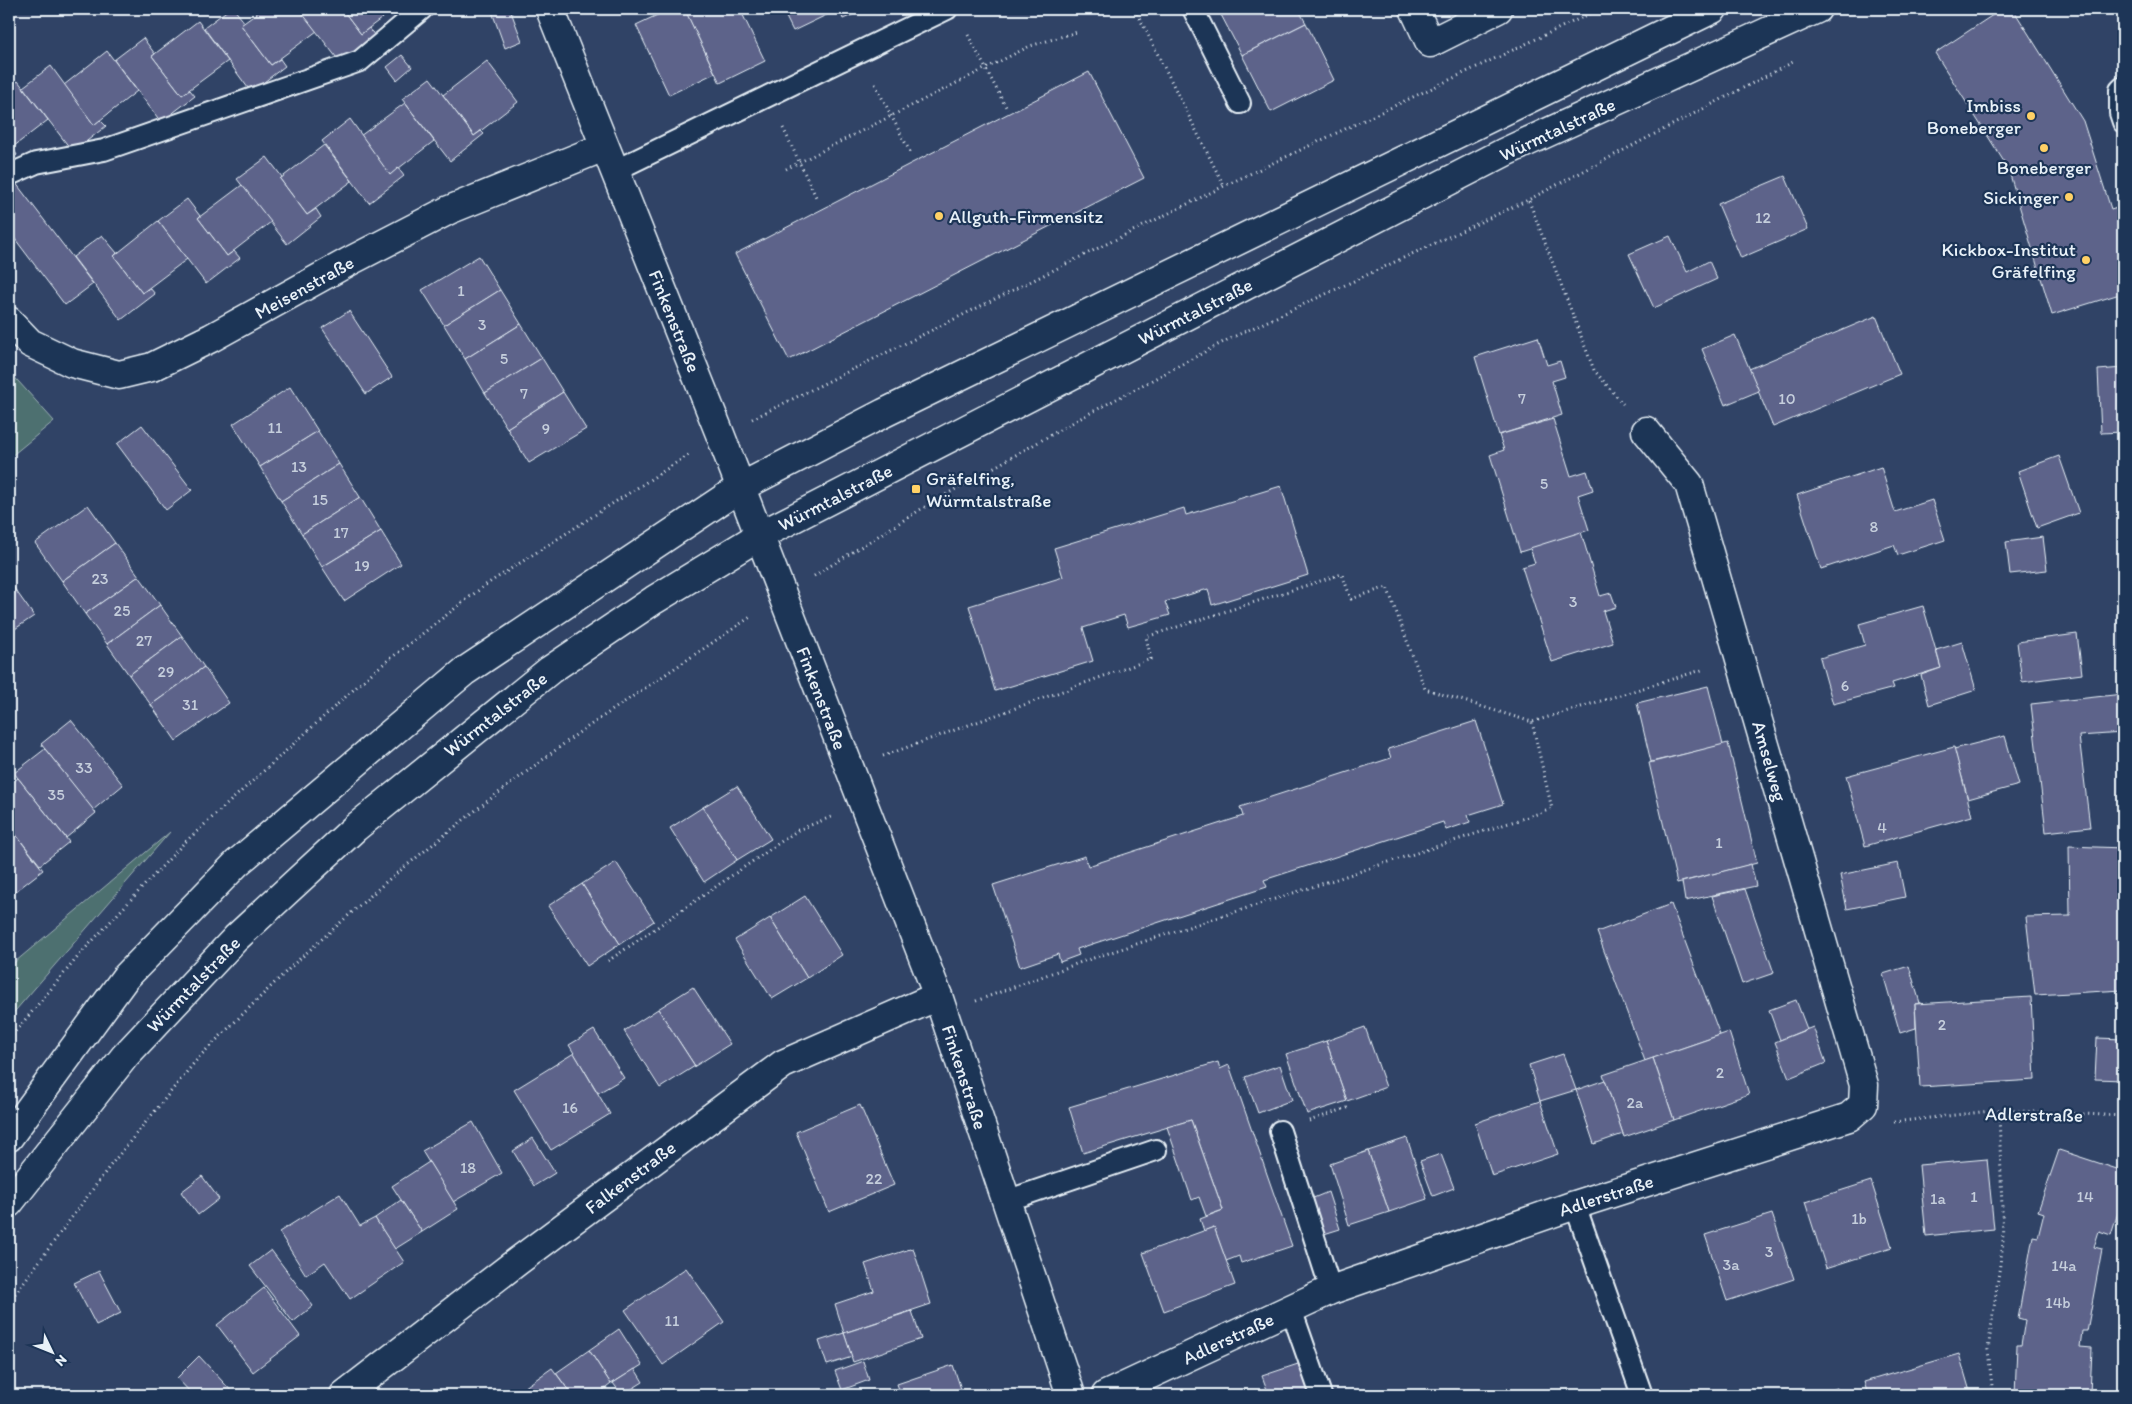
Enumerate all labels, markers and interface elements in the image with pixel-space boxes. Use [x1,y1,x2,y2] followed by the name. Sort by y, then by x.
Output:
[1496,93,1619,166] street label: Würmtalstraße
[1927,94,2022,139] place label: Imbiss Boneberger
[2025,110,2037,122] marker: Imbiss Boneberger
[2038,142,2050,154] marker: Boneberger
[1997,156,2092,179] place label: Boneberger
[1983,186,2060,209] place label: Sickinger
[2063,191,2075,203] marker: Sickinger
[949,205,1104,228] place label: Allguth-Firmensitz
[1755,208,1772,227] house number: 12
[933,210,945,222] marker: Allguth-Firmensitz
[1941,238,2076,283] place label: Kickbox-Institut Gräfelfing
[251,251,358,324] street label: Meisenstraße
[2080,254,2092,266] marker: Kickbox-Institut Gräfelfing
[644,267,706,376] street label: Finkenstraße
[1134,273,1256,350] street label: Würmtalstraße
[457,281,465,300] house number: 1
[478,315,487,334] house number: 3
[500,349,508,368] house number: 5
[520,384,528,403] house number: 7
[1518,389,1526,408] house number: 7
[1778,389,1796,408] house number: 10
[268,418,283,437] house number: 11
[542,419,550,438] house number: 9
[291,457,307,476] house number: 13
[774,459,896,536] street label: Würmtalstraße
[926,467,1051,512] place label: Gräfelfing, Würmtalstraße
[1540,474,1548,493] house number: 5
[910,483,922,495] marker: Gräfelfing, Würmtalstraße
[312,490,328,509] house number: 15
[1870,517,1879,536] house number: 8
[333,523,349,542] house number: 17
[354,556,370,575] house number: 19
[91,569,109,588] house number: 23
[1569,592,1578,611] house number: 3
[114,601,130,620] house number: 25
[136,631,152,650] house number: 27
[791,643,852,753] street label: Finkenstraße
[158,662,174,681] house number: 29
[439,667,552,762] street label: Würmtalstraße
[1841,676,1849,695] house number: 6
[182,695,199,714] house number: 31
[1747,718,1792,804] street label: Amselweg
[75,758,93,777] house number: 33
[47,785,65,804] house number: 35
[1877,818,1887,837] house number: 4
[1715,833,1723,852] house number: 1
[142,931,245,1037] street label: Würmtalstraße
[1938,1015,1947,1034] house number: 2
[937,1022,992,1132] street label: Finkenstraße
[1716,1063,1725,1082] house number: 2
[1627,1093,1644,1112] house number: 2a
[562,1098,578,1117] house number: 16
[1985,1102,2083,1127] street label: Adlerstraße
[580,1136,680,1219] street label: Falkenstraße
[460,1158,476,1177] house number: 18
[866,1169,883,1188] house number: 22
[1556,1169,1656,1222] street label: Adlerstraße
[1970,1187,1978,1206] house number: 1
[2076,1187,2094,1206] house number: 14
[1930,1189,1947,1208] house number: 1a
[1851,1209,1867,1228] house number: 1b
[1765,1242,1774,1261] house number: 3
[1722,1255,1740,1274] house number: 3a
[2051,1256,2077,1275] house number: 14a
[2045,1293,2071,1312] house number: 14b
[1179,1307,1277,1370] street label: Adlerstraße
[665,1311,680,1330] house number: 11
[28,1326,78,1376] north arrow
[52,1351,71,1370] text: N

